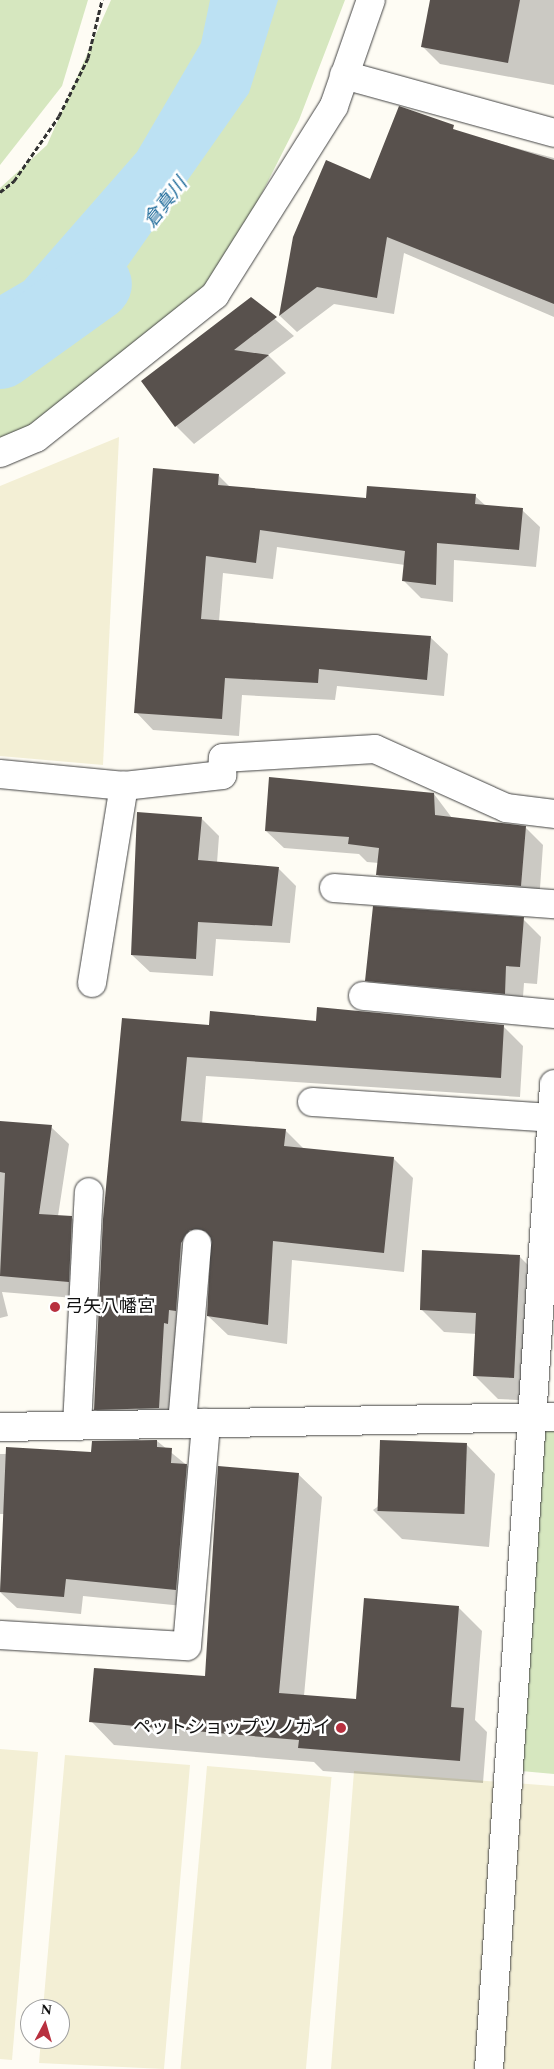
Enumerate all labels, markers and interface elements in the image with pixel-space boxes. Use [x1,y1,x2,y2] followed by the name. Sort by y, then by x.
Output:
[139,174,193,232] water label: 倉真川
[65,1296,155,1318] place label: 弓矢八幡宮
[49,1301,61,1313] marker: 弓矢八幡宮
[133,1717,331,1739] place label: ペットショップツノガイ
[335,1722,347,1734] marker: ペットショップツノガイ
[20,1999,70,2049] north arrow
[40,1999,53,2021] text: N

